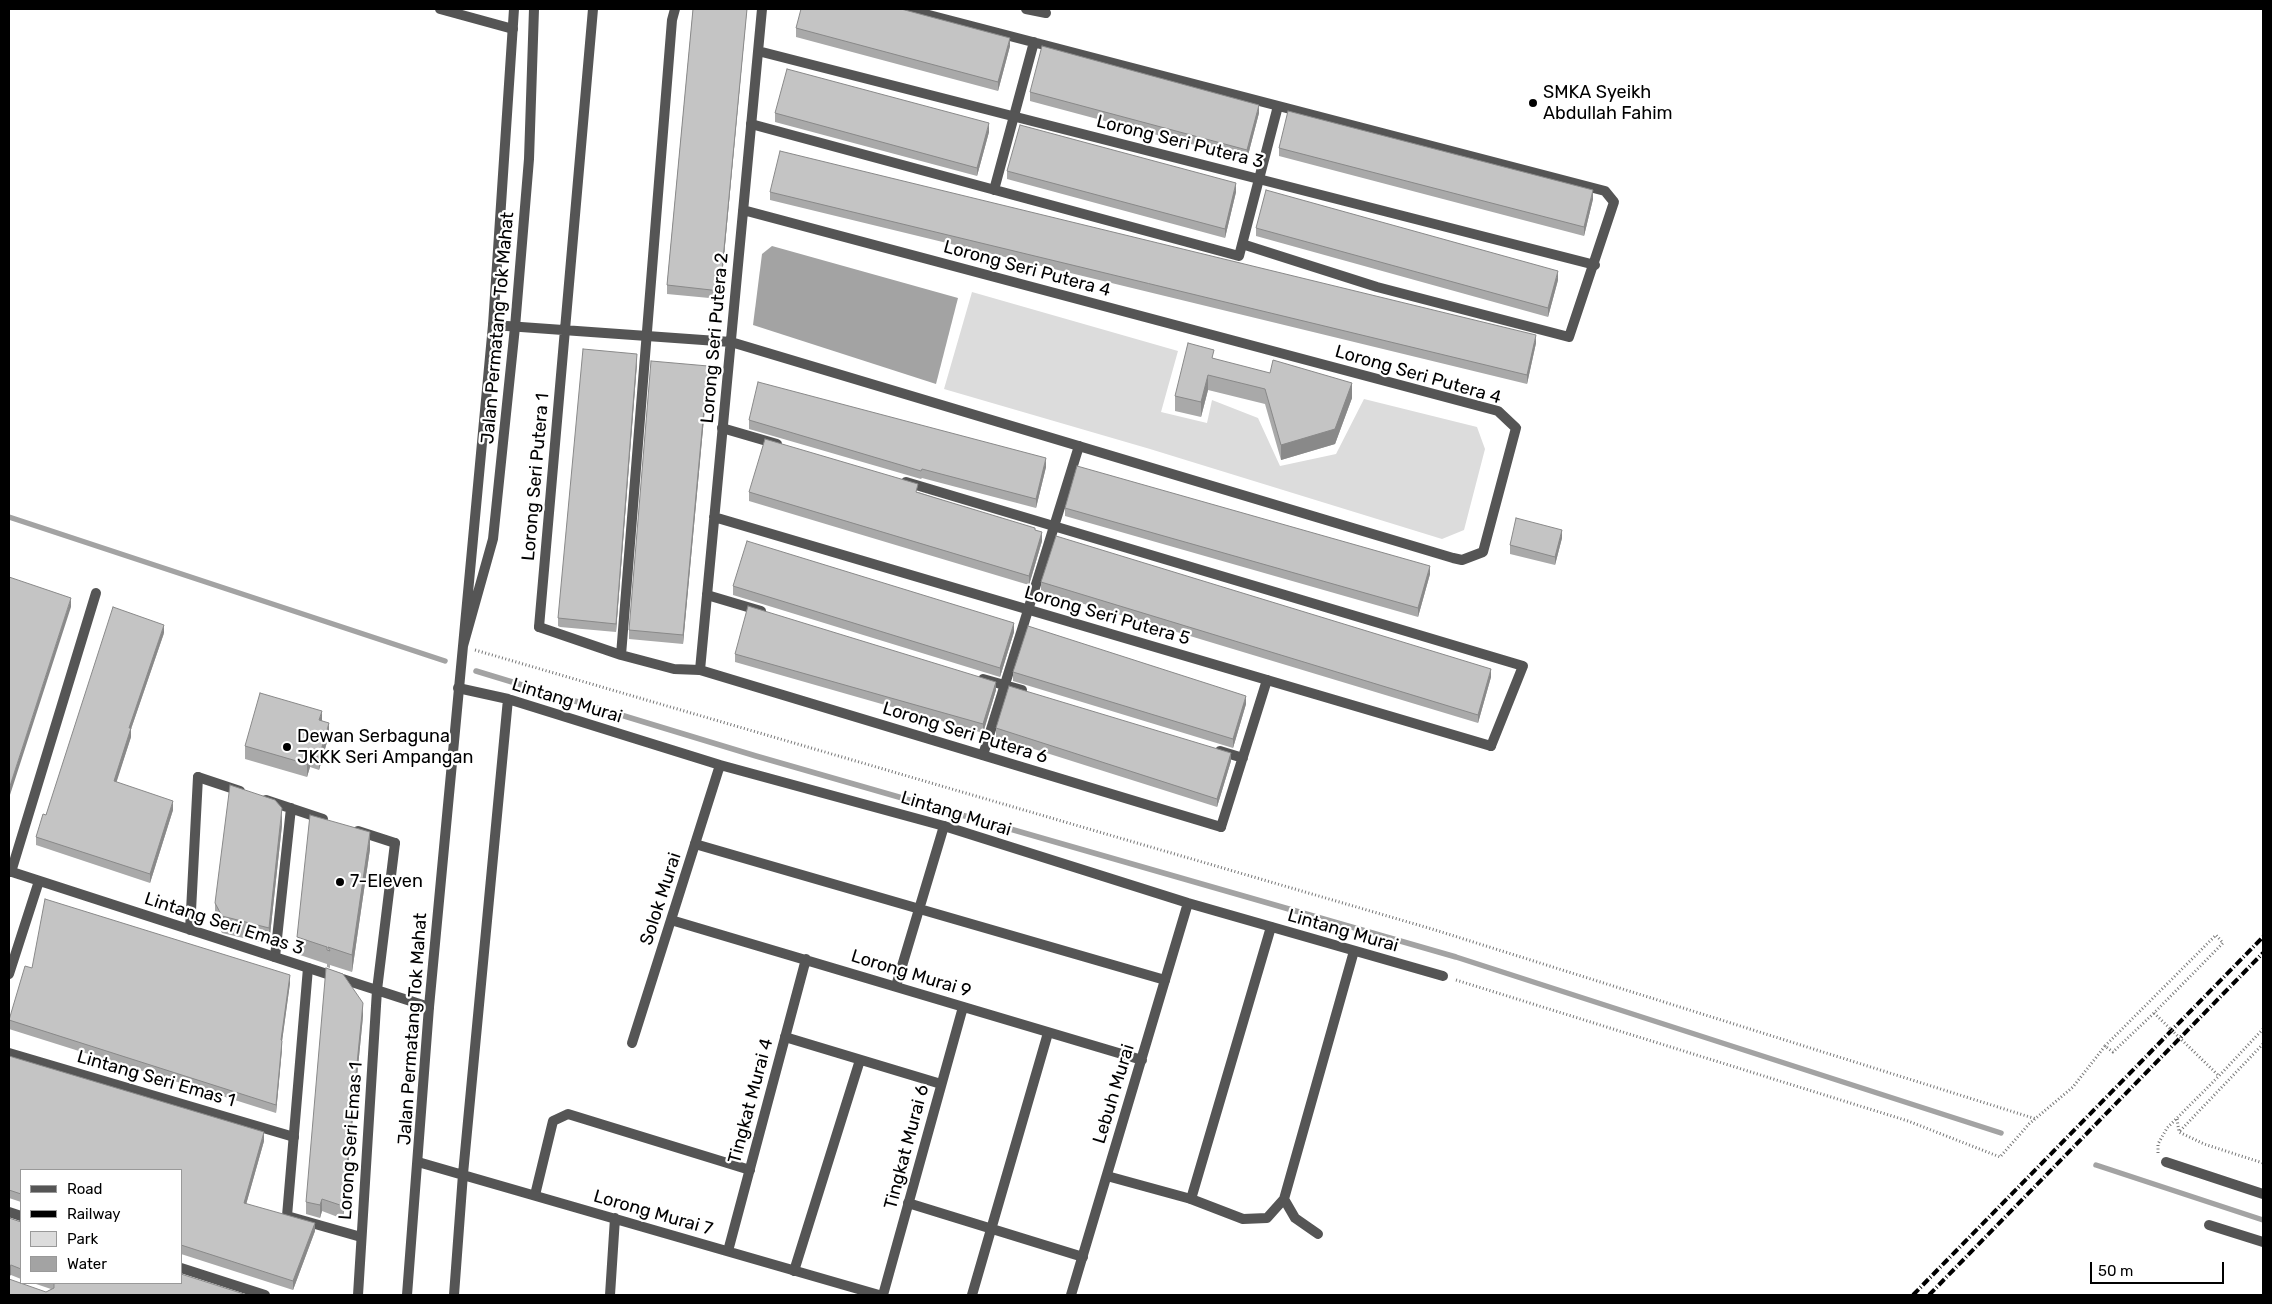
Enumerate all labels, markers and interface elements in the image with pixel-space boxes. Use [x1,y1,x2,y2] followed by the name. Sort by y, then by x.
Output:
[1543,82,1673,125] place label: SMKA Syeikh Abdullah Fahim
[1527,97,1539,109] marker: SMKA Syeikh Abdullah Fahim
[1094,111,1266,173] street label: Lorong Seri Putera 3
[477,211,519,445] street label: Jalan Permatang Tok Mahat
[941,236,1113,302] street label: Lorong Seri Putera 4
[697,252,733,424] street label: Lorong Seri Putera 2
[1332,341,1504,409] street label: Lorong Seri Putera 4
[518,392,554,562] street label: Lorong Seri Putera 1
[1022,582,1192,650] street label: Lorong Seri Putera 5
[509,674,625,728] street label: Lintang Murai
[880,698,1050,768] street label: Lorong Seri Putera 6
[297,726,473,769] place label: Dewan Serbaguna JKKK Seri Ampangan
[281,741,293,753] marker: Dewan Serbaguna JKKK Seri Ampangan
[898,787,1014,841] street label: Lintang Murai
[636,850,686,948] street label: Solok Murai
[350,871,423,893] place label: 7-Eleven
[334,876,346,888] marker: 7-Eleven
[142,888,306,960] street label: Lintang Seri Emas 3
[1285,905,1401,957] street label: Lintang Murai
[394,912,432,1146] street label: Jalan Permatang Tok Mahat
[848,945,974,1003] street label: Lorong Murai 9
[724,1036,778,1166] street label: Tingkat Murai 4
[1089,1042,1139,1146] street label: Lebuh Murai
[75,1046,237,1112] street label: Lintang Seri Emas 1
[335,1061,367,1221] street label: Lorong Seri Emas 1
[880,1082,934,1212] street label: Tingkat Murai 6
[20,1169,182,1284] legend
[67,1180,103,1198] text: Road
[591,1186,715,1240] street label: Lorong Murai 7
[67,1205,121,1223] text: Railway
[67,1230,98,1248] text: Park
[2092,1252,2226,1284] scale bar
[67,1255,107,1273] text: Water
[2098,1262,2133,1280] text: 50 m

